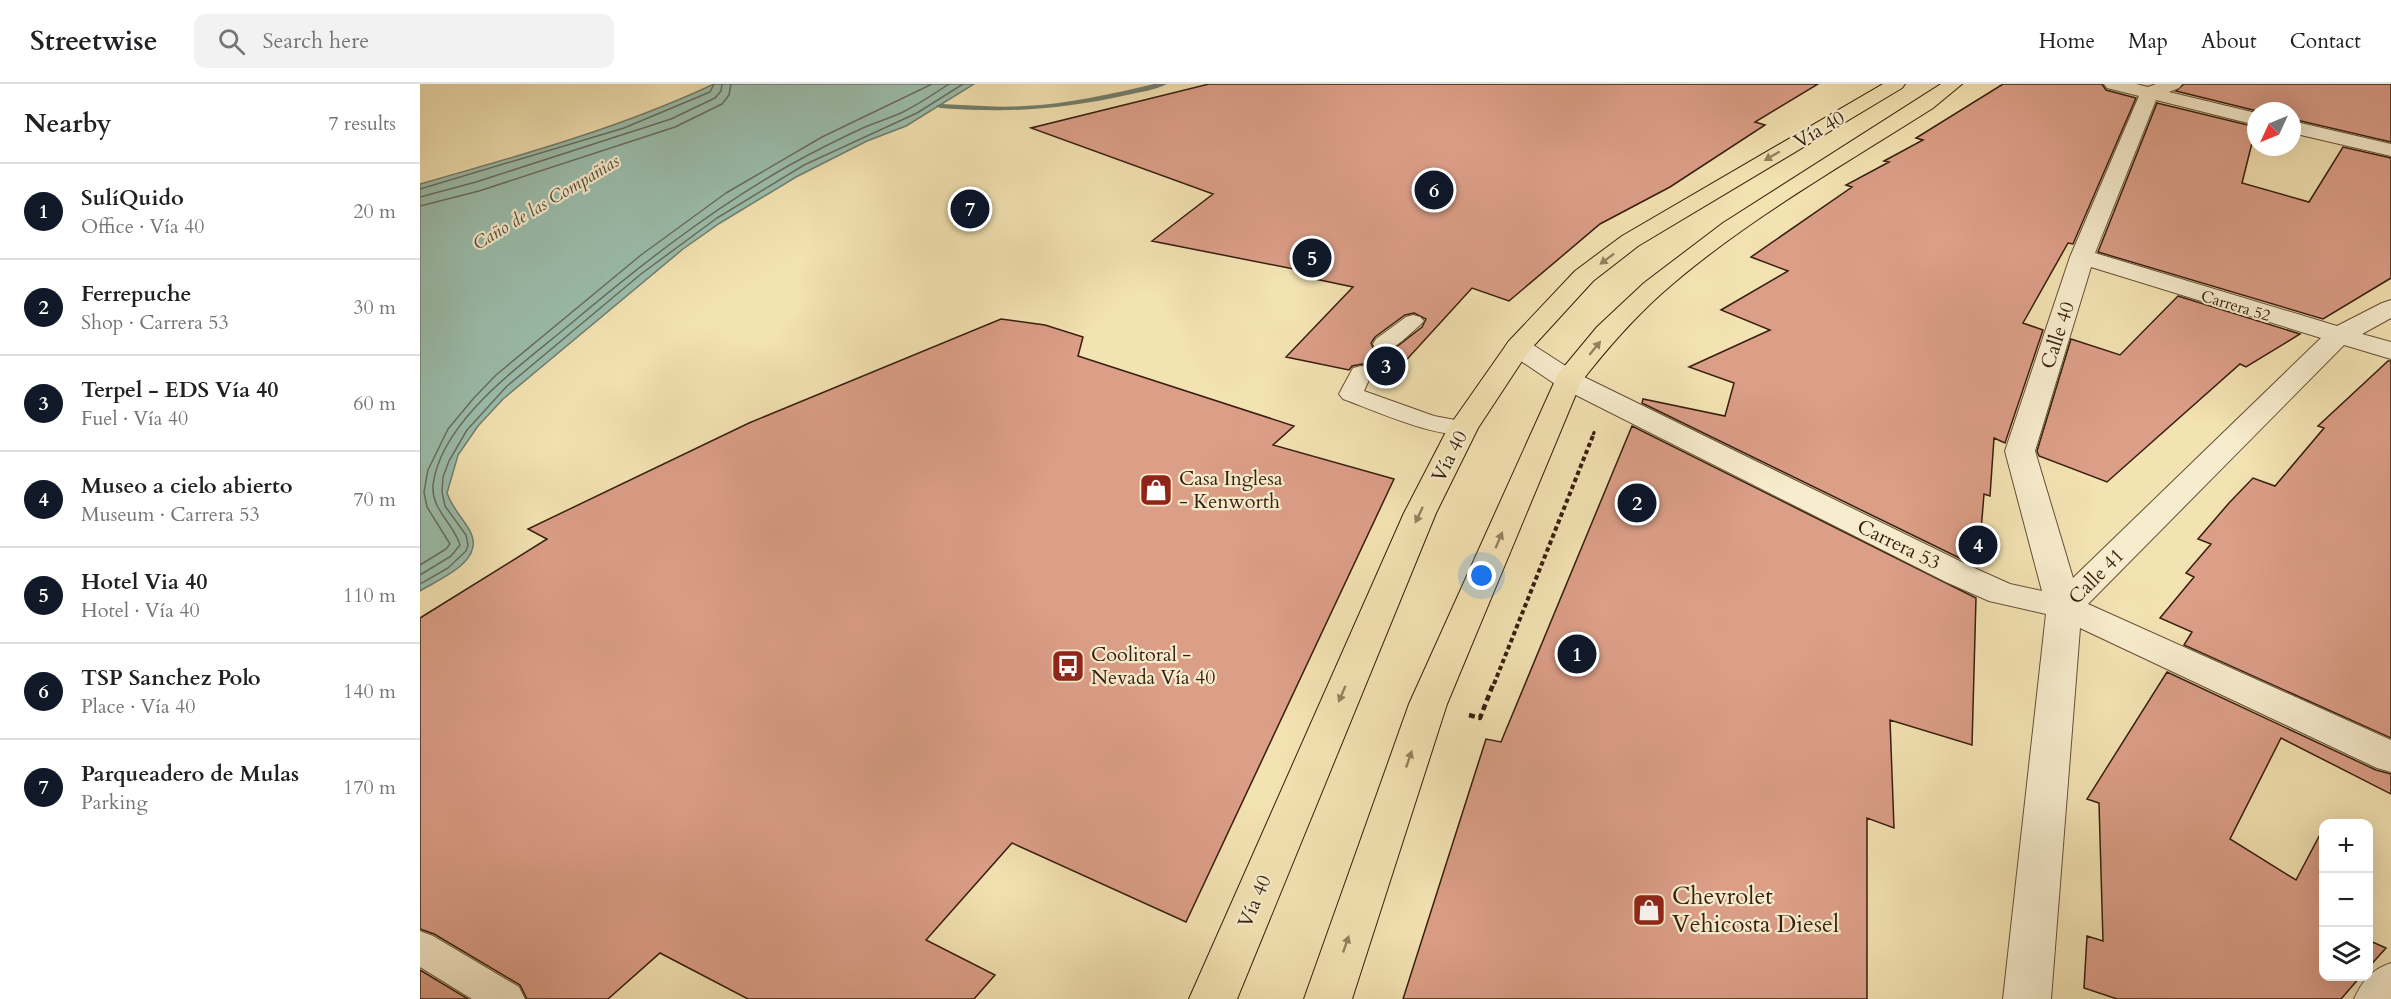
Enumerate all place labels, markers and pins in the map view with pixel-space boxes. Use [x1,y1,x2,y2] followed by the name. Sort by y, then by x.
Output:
[1414,168,1454,212] pin: 6
[950,186,990,232] pin: 7
[1292,236,1332,280] pin: 5
[1366,344,1406,388] pin: 3
[1179,465,1283,515] place label: Casa Inglesa - Kenworth
[1138,472,1174,508] shop icon: Casa Inglesa - Kenworth
[1618,480,1656,526] pin: 2
[1958,522,1998,568] pin: 4
[1558,632,1596,676] pin: 1
[1091,641,1215,691] place label: Coolitoral - Nevada Vía 40
[1050,648,1086,684] bus stop icon: Coolitoral - Nevada Vía 40
[1672,880,1839,941] place label: Chevrolet Vehicosta Diesel
[1631,892,1667,928] shop icon: Chevrolet Vehicosta Diesel

